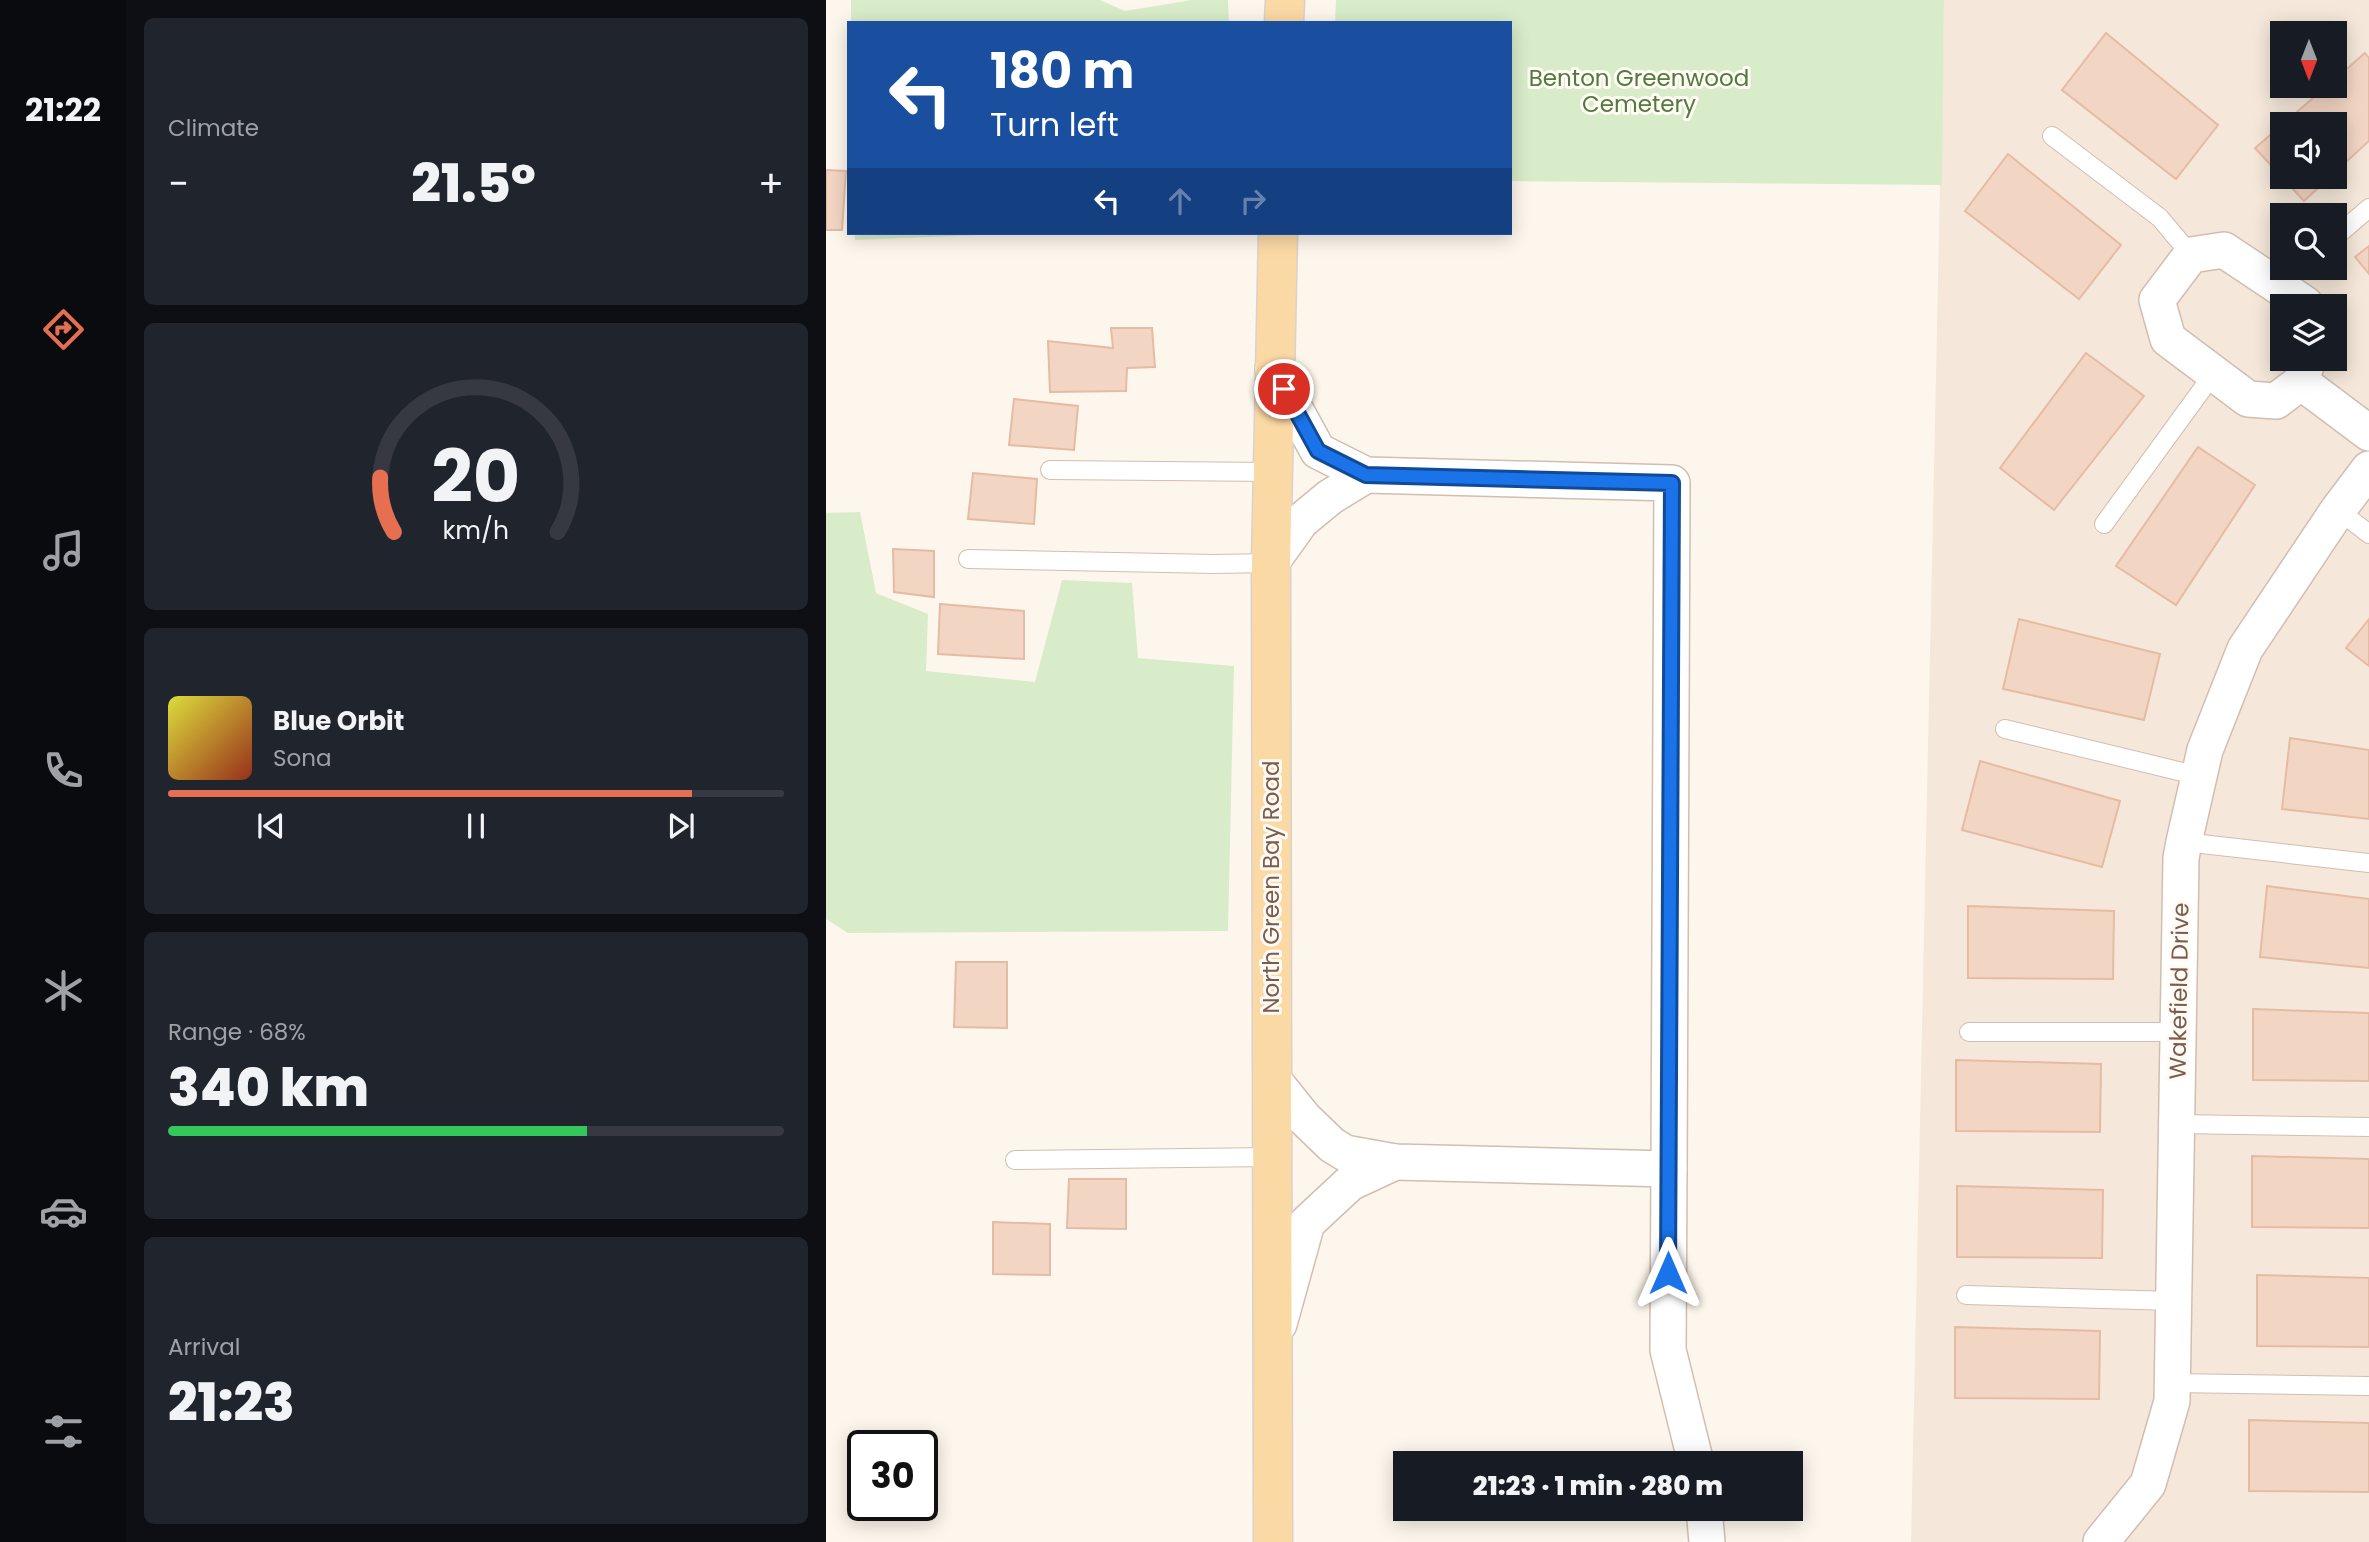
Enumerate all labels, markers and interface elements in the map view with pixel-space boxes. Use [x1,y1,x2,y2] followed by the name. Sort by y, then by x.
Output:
[2270,21,2347,98] north arrow
[2270,21,2347,371] map controls
[990,37,1134,105] text: 180 m
[875,49,966,140] icon: left
[1529,62,1749,120] park label: Benton Greenwood Cemetery
[25,87,101,132] text: 21:22
[990,102,1119,147] text: Turn left
[168,112,259,144] text: Climate
[2270,112,2347,189] button: sound
[411,147,536,220] text: 21.5°
[168,157,189,210] text: −
[758,157,784,210] text: +
[1088,182,1126,220] icon: left
[1161,182,1199,220] icon: ahead
[1234,182,1272,220] icon: right
[2270,203,2347,280] button: search
[2270,294,2347,371] button: layers
[39,305,88,354] icon: directions
[1254,359,1314,419] pin
[1265,370,1303,408] icon: arrive
[431,427,521,528] text: 20
[443,513,509,548] text: km/h
[39,526,88,575] icon: music
[273,703,404,739] text: Blue Orbit
[273,742,332,774] text: Sona
[39,746,88,795] icon: phone
[1255,760,1287,1014] street label: North Green Bay Road
[252,807,290,845] icon: previous
[457,807,495,845] icon: pause
[662,807,700,845] icon: next
[2161,902,2197,1080] street label: Wakefield Drive
[39,966,88,1015] icon: climate
[168,1016,306,1048] text: Range · 68%
[168,1051,369,1124] text: 340 km
[39,1187,88,1236] icon: car
[1631,1236,1705,1310] position arrow
[168,1331,240,1363] text: Arrival
[168,1366,295,1439] text: 21:23
[39,1407,88,1456] icon: filters
[847,1430,938,1521] speed limit sign: 30
[1473,1468,1723,1504] text: 21:23 · 1 min · 280 m

